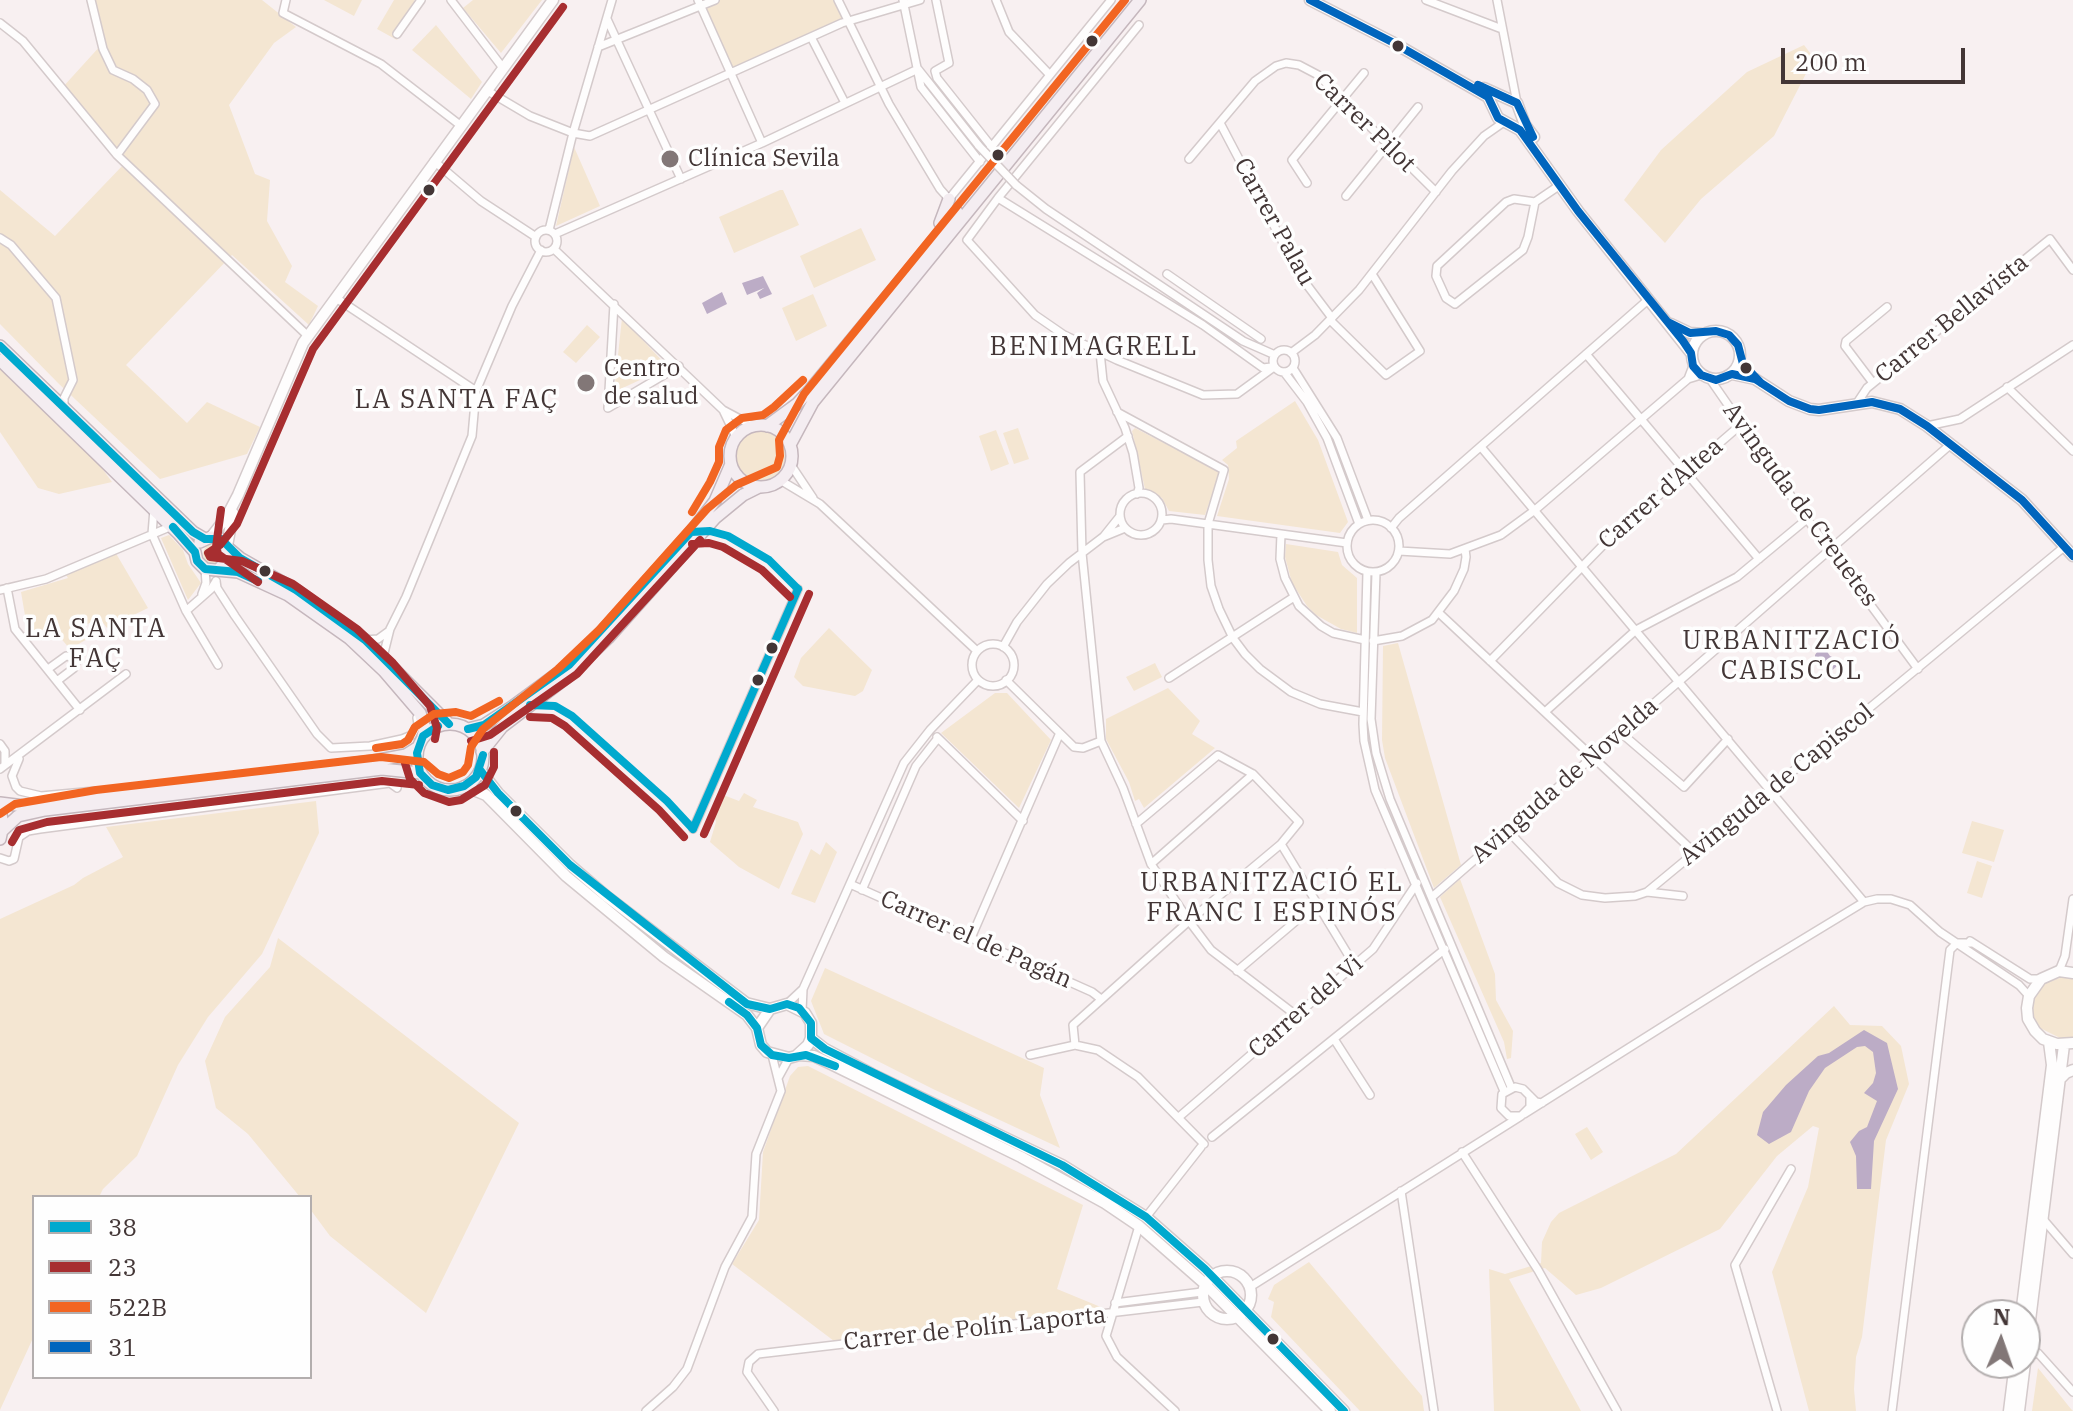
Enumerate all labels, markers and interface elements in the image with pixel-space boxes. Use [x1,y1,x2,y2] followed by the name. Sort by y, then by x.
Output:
[1785,32,1969,82] scale bar
[1084,33,1100,49] unlabelled marker
[1390,38,1406,54] unlabelled marker
[1795,46,1867,78] text: 200 m
[1307,67,1421,179] street label: Carrer Pilot
[688,145,840,173] place label: Clínica Sevila
[990,147,1006,163] unlabelled marker
[659,148,681,170] marker: Clínica Sevila
[1227,153,1321,291] street label: Carrer Palau
[421,182,437,198] unlabelled marker
[1870,249,2034,389] street label: Carrer Bellavista
[990,331,1198,363] district label: BENIMAGRELL
[604,355,698,411] place label: Centro de salud
[1738,360,1754,376] unlabelled marker
[575,372,597,394] marker: Centro de salud
[355,384,559,416] district label: LA SANTA FAÇ
[1716,397,1884,613] street label: Avinguda de Creuetes
[1593,432,1729,556] street label: Carrer d'Altea
[257,563,273,579] unlabelled marker
[25,613,167,674] district label: LA SANTA FAÇ
[1682,625,1902,686] district label: URBANITZACIÓ CABISCOL
[764,640,780,656] unlabelled marker
[750,672,766,688] unlabelled marker
[1466,692,1664,870] street label: Avinguda de Novelda
[1674,698,1880,872] street label: Avinguda de Capiscol
[508,803,524,819] unlabelled marker
[1140,867,1404,928] district label: URBANITZACIÓ EL FRANC I ESPINÓS
[876,885,1076,995] street label: Carrer el de Pagán
[1243,950,1369,1064] street label: Carrer del Vi
[32,1195,312,1379] legend
[108,1211,137,1243] text: 38
[108,1251,137,1283] text: 23
[108,1291,167,1323] text: 522B
[1961,1299,2041,1379] north arrow
[842,1301,1108,1357] street label: Carrer de Polín Laporta
[1993,1302,2011,1331] text: N
[108,1331,137,1363] text: 31
[1265,1331,1281,1347] unlabelled marker

